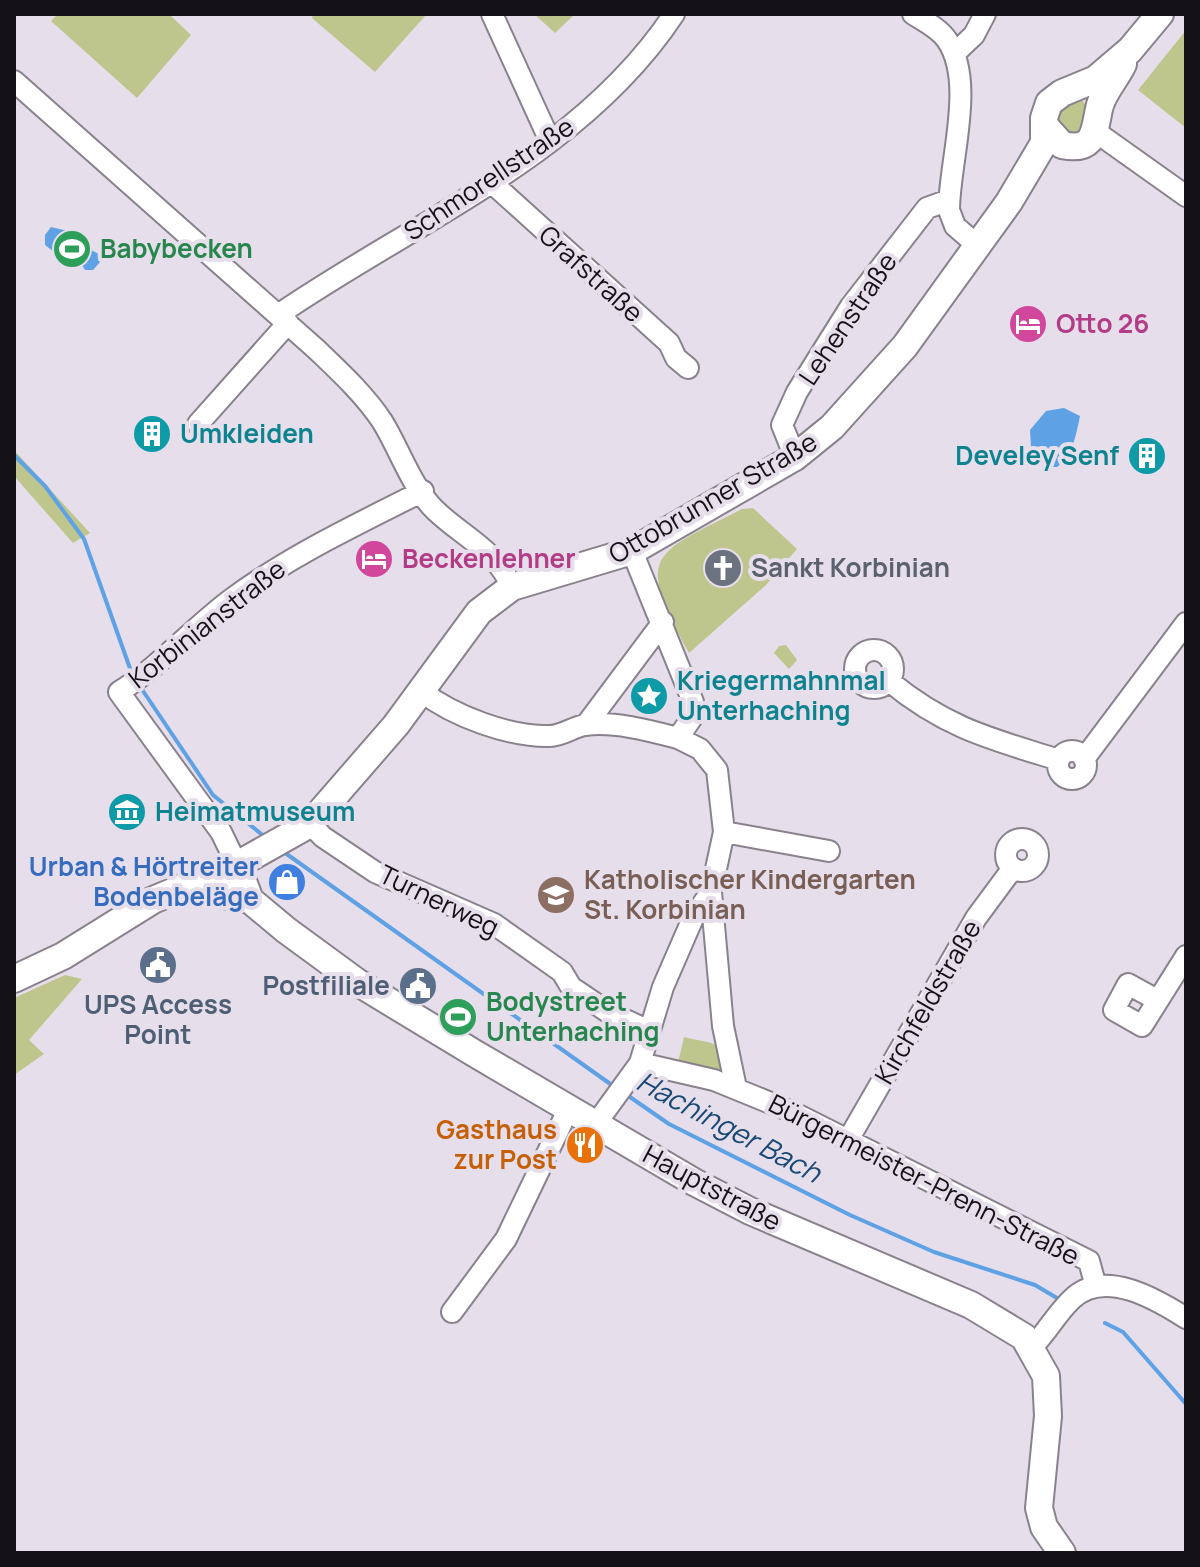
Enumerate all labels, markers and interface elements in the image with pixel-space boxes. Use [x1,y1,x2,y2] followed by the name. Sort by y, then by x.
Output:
[396,108,580,248] street label: Schmorellstraße
[532,217,652,330] street label: Grafstraße
[51,228,93,270] sports icon: Babybecken
[100,230,253,266] place label: Babybecken
[790,245,905,392] street label: Lehenstraße
[1007,303,1049,345] hotel icon: Otto 26
[1056,305,1149,341] place label: Otto 26
[131,413,173,455] building icon: Umkleiden
[180,415,314,451] place label: Umkleiden
[602,423,823,571] street label: Ottobrunner Straße
[1126,435,1168,477] building icon: Develey Senf
[955,437,1119,473] place label: Develey Senf
[353,538,395,580] hotel icon: Beckenlehner
[402,540,576,576] place label: Beckenlehner
[702,547,744,589] church icon: Sankt Korbinian
[751,549,950,585] place label: Sankt Korbinian
[120,550,292,696] street label: Korbinianstraße
[677,662,886,728] place label: Kriegermahnmal Unterhaching
[628,675,670,717] place icon: Kriegermahnmal Unterhaching
[106,791,148,833] museum icon: Heimatmuseum
[155,793,355,829] place label: Heimatmuseum
[29,848,259,914] place label: Urban & Hörtreiter Bodenbeläge
[374,856,505,945] street label: Turnerweg
[266,861,308,903] shop icon: Urban & Hörtreiter Bodenbeläge
[584,861,916,927] place label: Katholischer Kindergarten St. Korbinian
[535,874,577,916] school or university icon: Katholischer Kindergarten St. Korbinian
[866,913,989,1090] street label: Kirchfeldstraße
[137,944,179,986] public building icon: UPS Access Point
[397,965,439,1007] public building icon: Postfiliale
[263,967,390,1003] place label: Postfiliale
[486,983,660,1049] place label: Bodystreet Unterhaching
[84,986,232,1052] place label: UPS Access Point
[437,996,479,1038] sports icon: Bodystreet Unterhaching
[631,1062,829,1191] water label: Hachinger Bach
[763,1085,1086,1273] street label: Bürgermeister-Prenn-Straße
[436,1111,557,1177] place label: Gasthaus zur Post
[564,1124,606,1166] restaurant icon: Gasthaus zur Post
[637,1136,788,1239] street label: Hauptstraße

